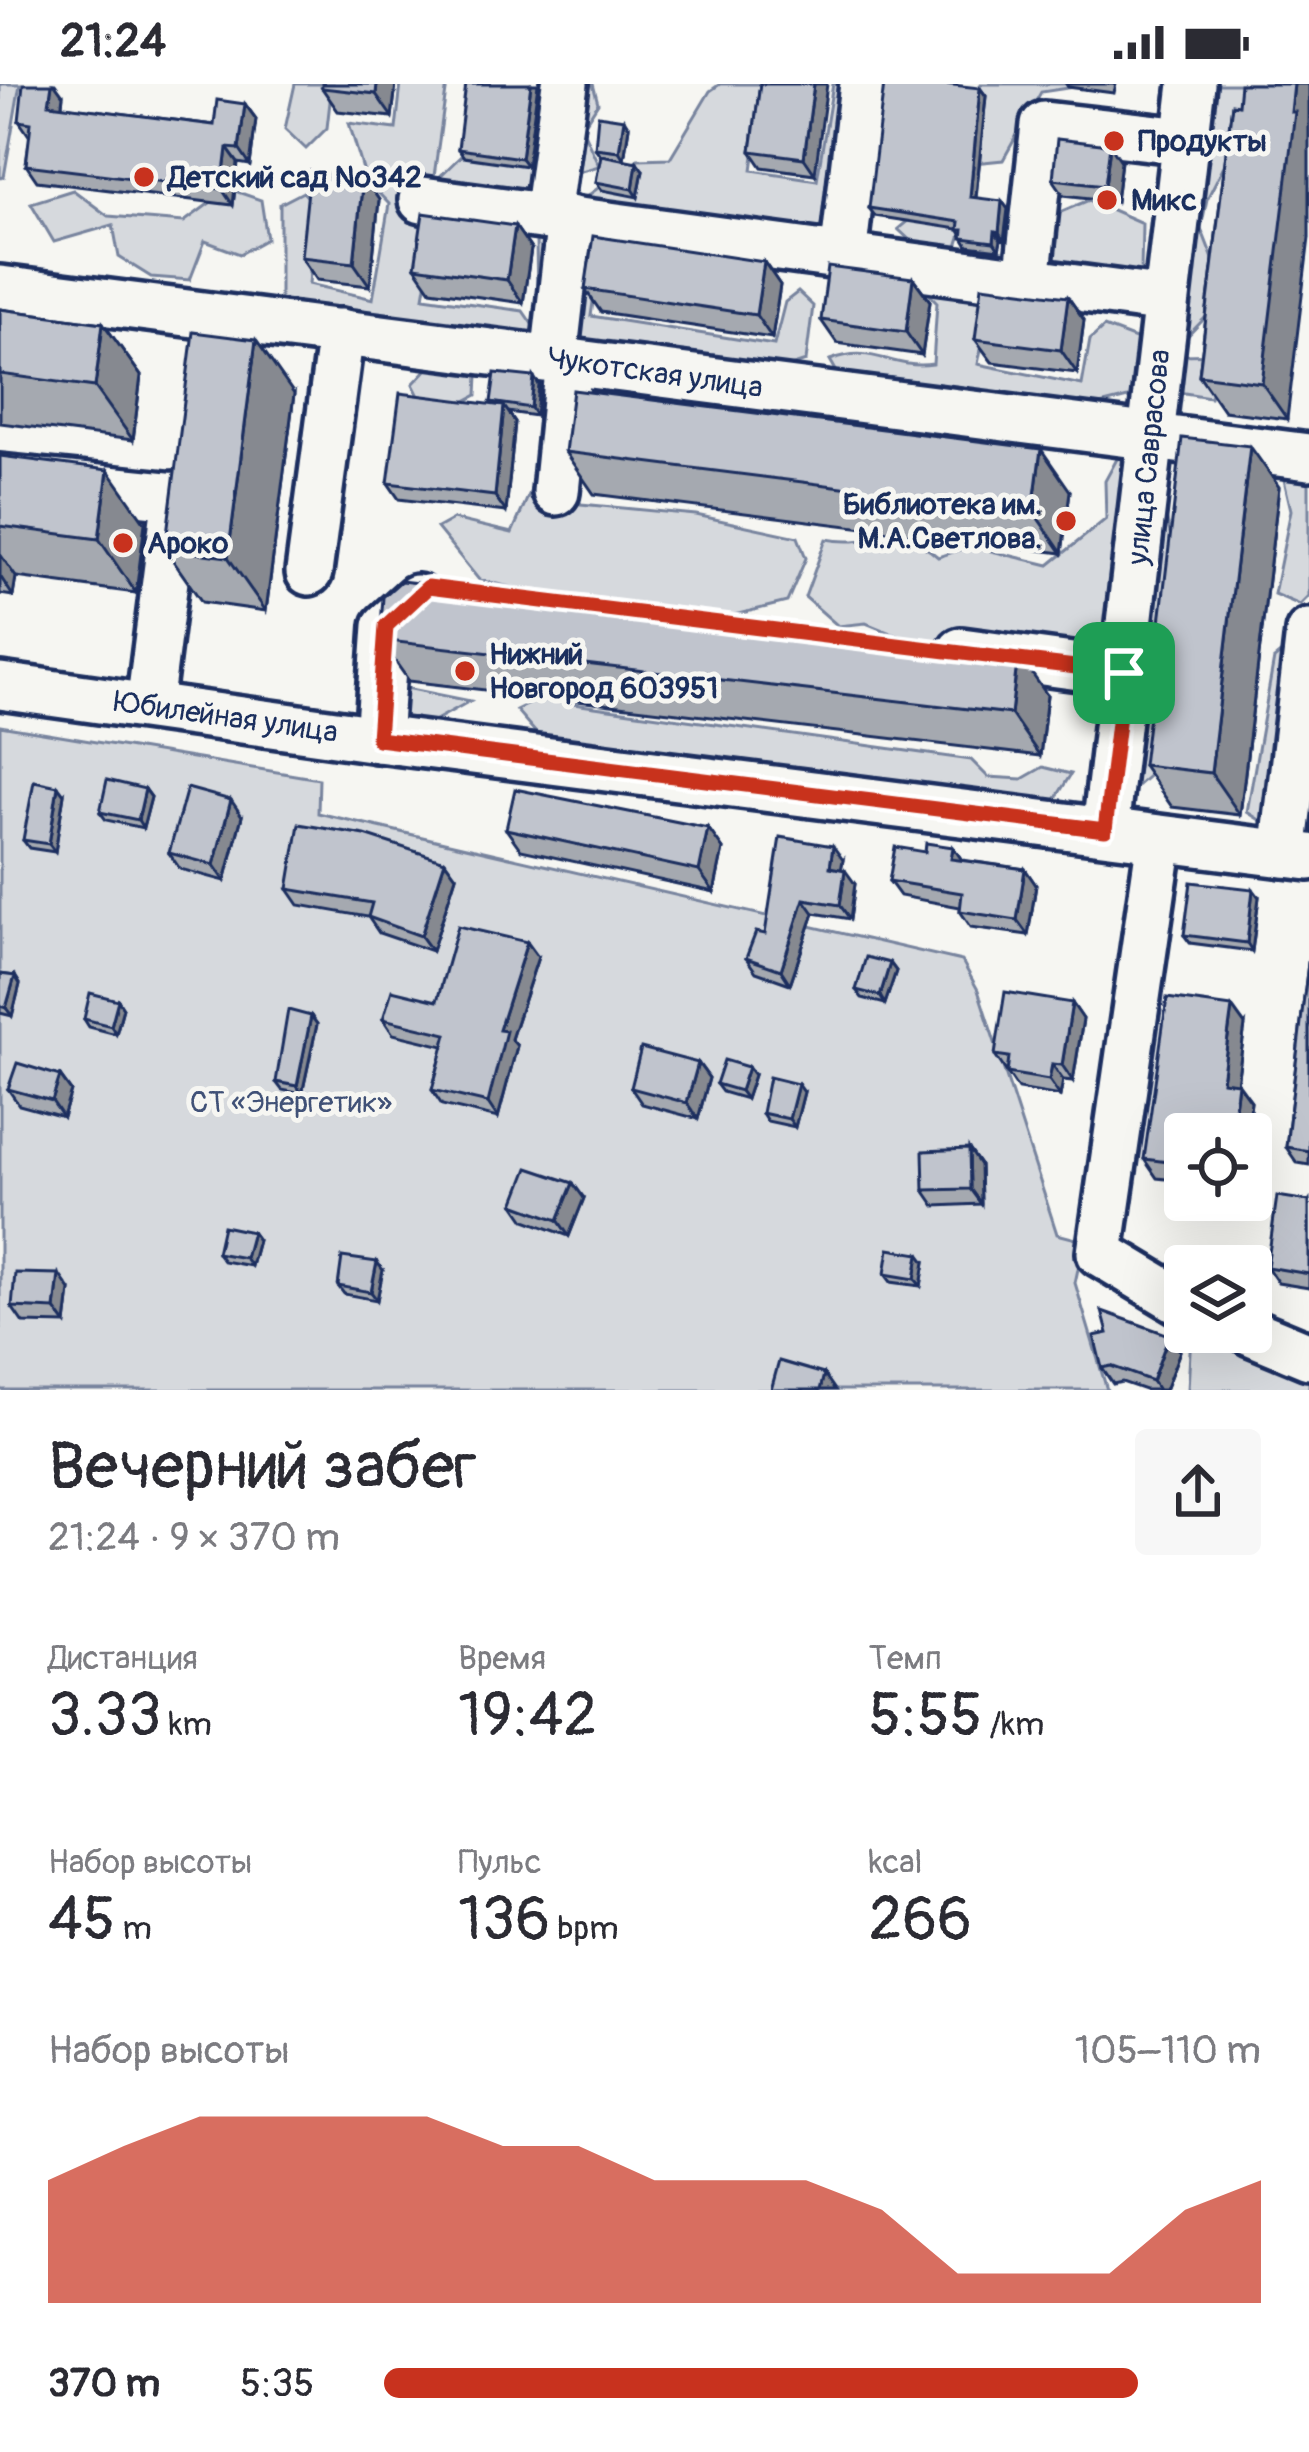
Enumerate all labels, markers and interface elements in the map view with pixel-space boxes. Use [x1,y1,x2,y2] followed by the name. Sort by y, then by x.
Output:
[60,14,166,70] text: 21:24
[1138,123,1267,160] place label: Продукты
[1101,128,1127,154] marker: Продукты
[166,159,422,196] place label: Детский сад №342
[131,164,157,190] marker: Детский сад №342
[1131,182,1197,219] place label: Микс
[1094,187,1120,213] marker: Микс
[545,340,765,406] street label: Чукотская улица
[1119,347,1179,568] street label: улица Саврасова
[843,486,1042,557] place label: Библиотека им. М.А.Светлова.
[1053,508,1079,534] marker: Библиотека им. М.А.Светлова.
[147,525,228,562] place label: Ароко
[110,530,136,556] marker: Ароко
[1073,622,1175,724] pin
[489,636,718,707] place label: Нижний Новгород 603951
[1091,640,1157,706] icon: arrive
[452,658,478,684] marker: Нижний Новгород 603951
[112,683,340,751] street label: Юбилейная улица
[190,1084,392,1121] park label: СТ «Энергетик»
[1164,1113,1272,1353] map controls
[1164,1113,1272,1221] button: locate
[1164,1245,1272,1353] button: layers
[48,1426,477,1509] text: Вечерний забег
[1135,1429,1261,1555] button: share
[48,1513,340,1562] text: 21:24 · 9 × 370 m
[48,1638,198,1679] text: Дистанция
[458,1638,546,1679] text: Время
[869,1638,942,1679] text: Темп
[48,1679,162,1754] text: 3.33
[458,1679,597,1754] text: 19:42
[869,1679,982,1754] text: 5:55
[162,1704,212,1745] text: km
[982,1704,1044,1745] text: /km
[48,1842,252,1883] text: Набор высоты
[458,1842,542,1883] text: Пульс
[869,1842,922,1883] text: kcal
[48,1883,115,1958] text: 45
[458,1883,550,1958] text: 136
[869,1883,972,1958] text: 266
[115,1908,152,1949] text: m
[550,1908,618,1949] text: bpm
[48,2026,290,2075] text: Набор высоты
[1075,2026,1261,2075] text: 105–110 m
[48,2359,160,2408] text: 370 m
[240,2359,314,2408] text: 5:35

